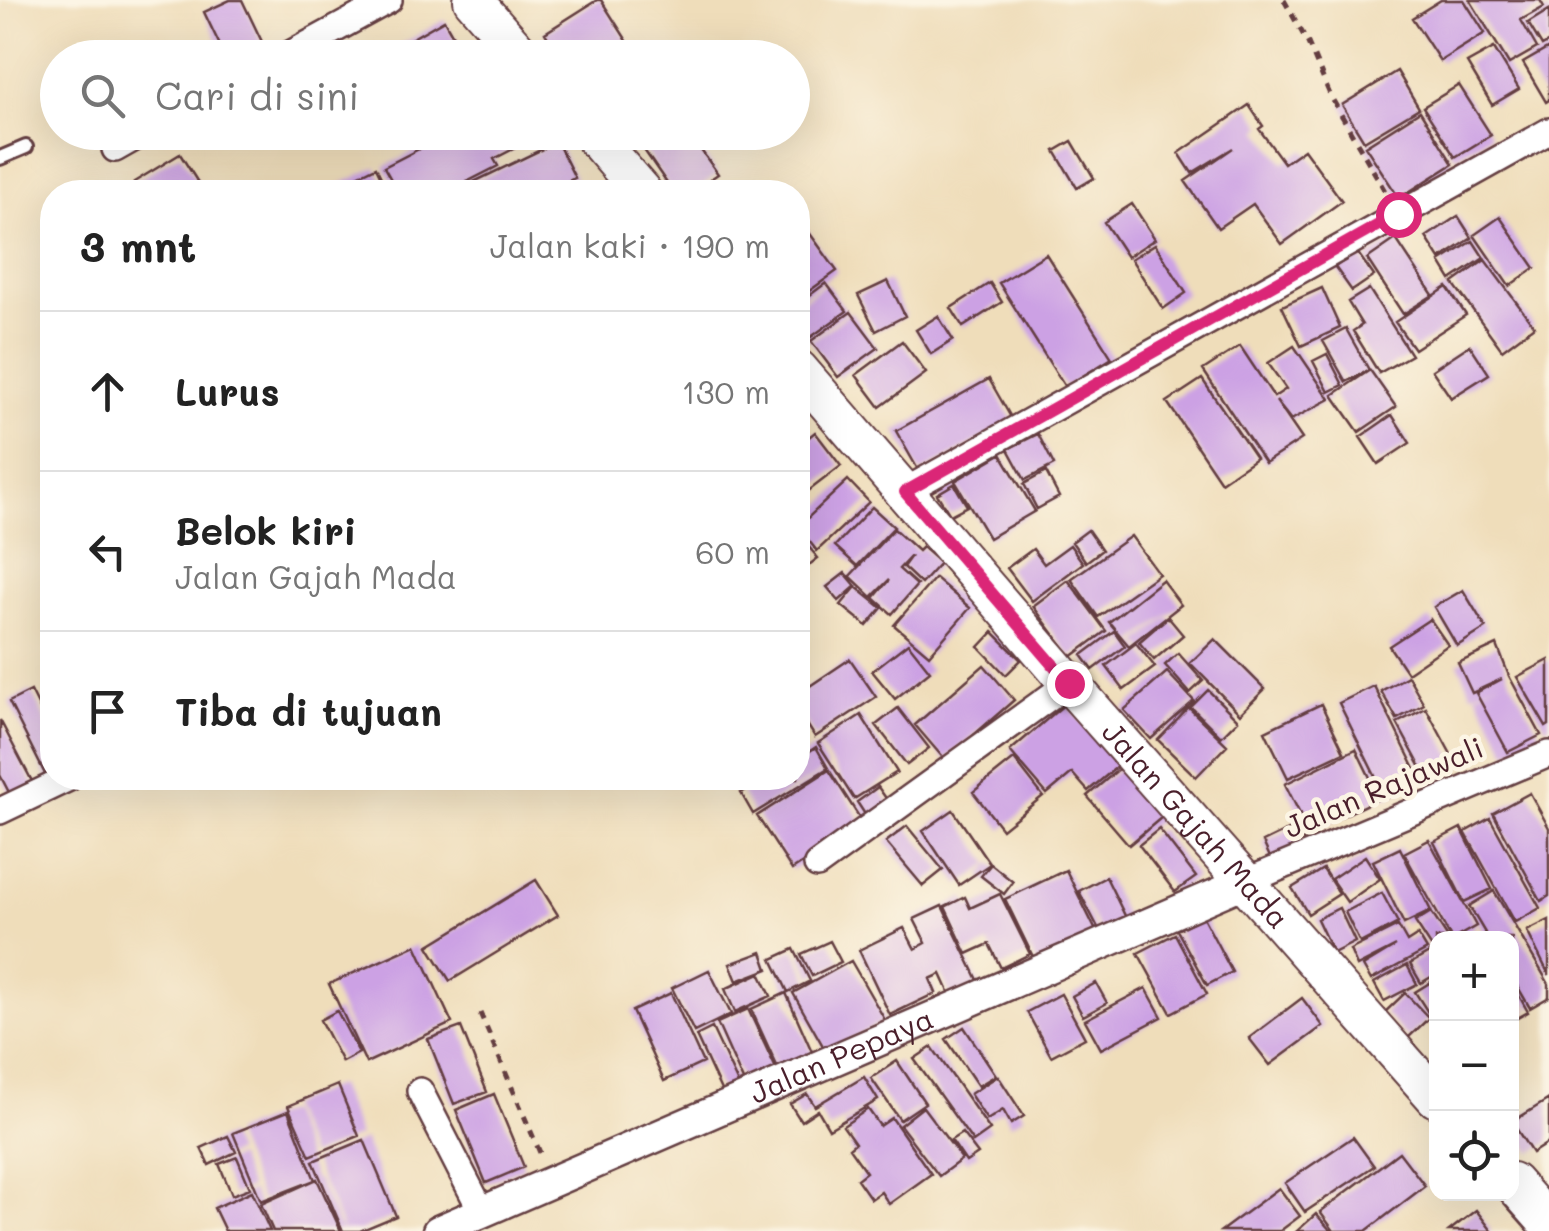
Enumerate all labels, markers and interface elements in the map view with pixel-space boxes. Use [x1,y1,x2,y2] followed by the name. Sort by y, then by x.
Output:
[40,40,810,150] search box
[75,68,130,123] icon: search
[155,70,359,120] text: Cari di sini
[1376,192,1422,238] route start
[80,218,196,273] text: 3 mnt
[490,224,770,266] text: Jalan kaki · 190 m
[80,364,135,419] icon: ahead
[175,366,280,416] text: Lurus
[681,370,770,412] text: 130 m
[175,505,357,555] text: Belok kiri
[80,524,135,579] icon: left
[695,530,770,572] text: 60 m
[175,555,457,597] text: Jalan Gajah Mada
[1047,661,1093,707] route end
[80,684,135,739] icon: arrive
[175,686,442,736] text: Tiba di tujuan
[1094,712,1299,936] street label: Jalan Gajah Mada
[1277,726,1489,846] street label: Jalan Rajawali
[1429,931,1519,1201] map controls
[1429,931,1519,1021] button: +
[743,997,939,1112] street label: Jalan Pepaya
[1429,1021,1519,1111] button: −
[1429,1111,1519,1201] button: locate

